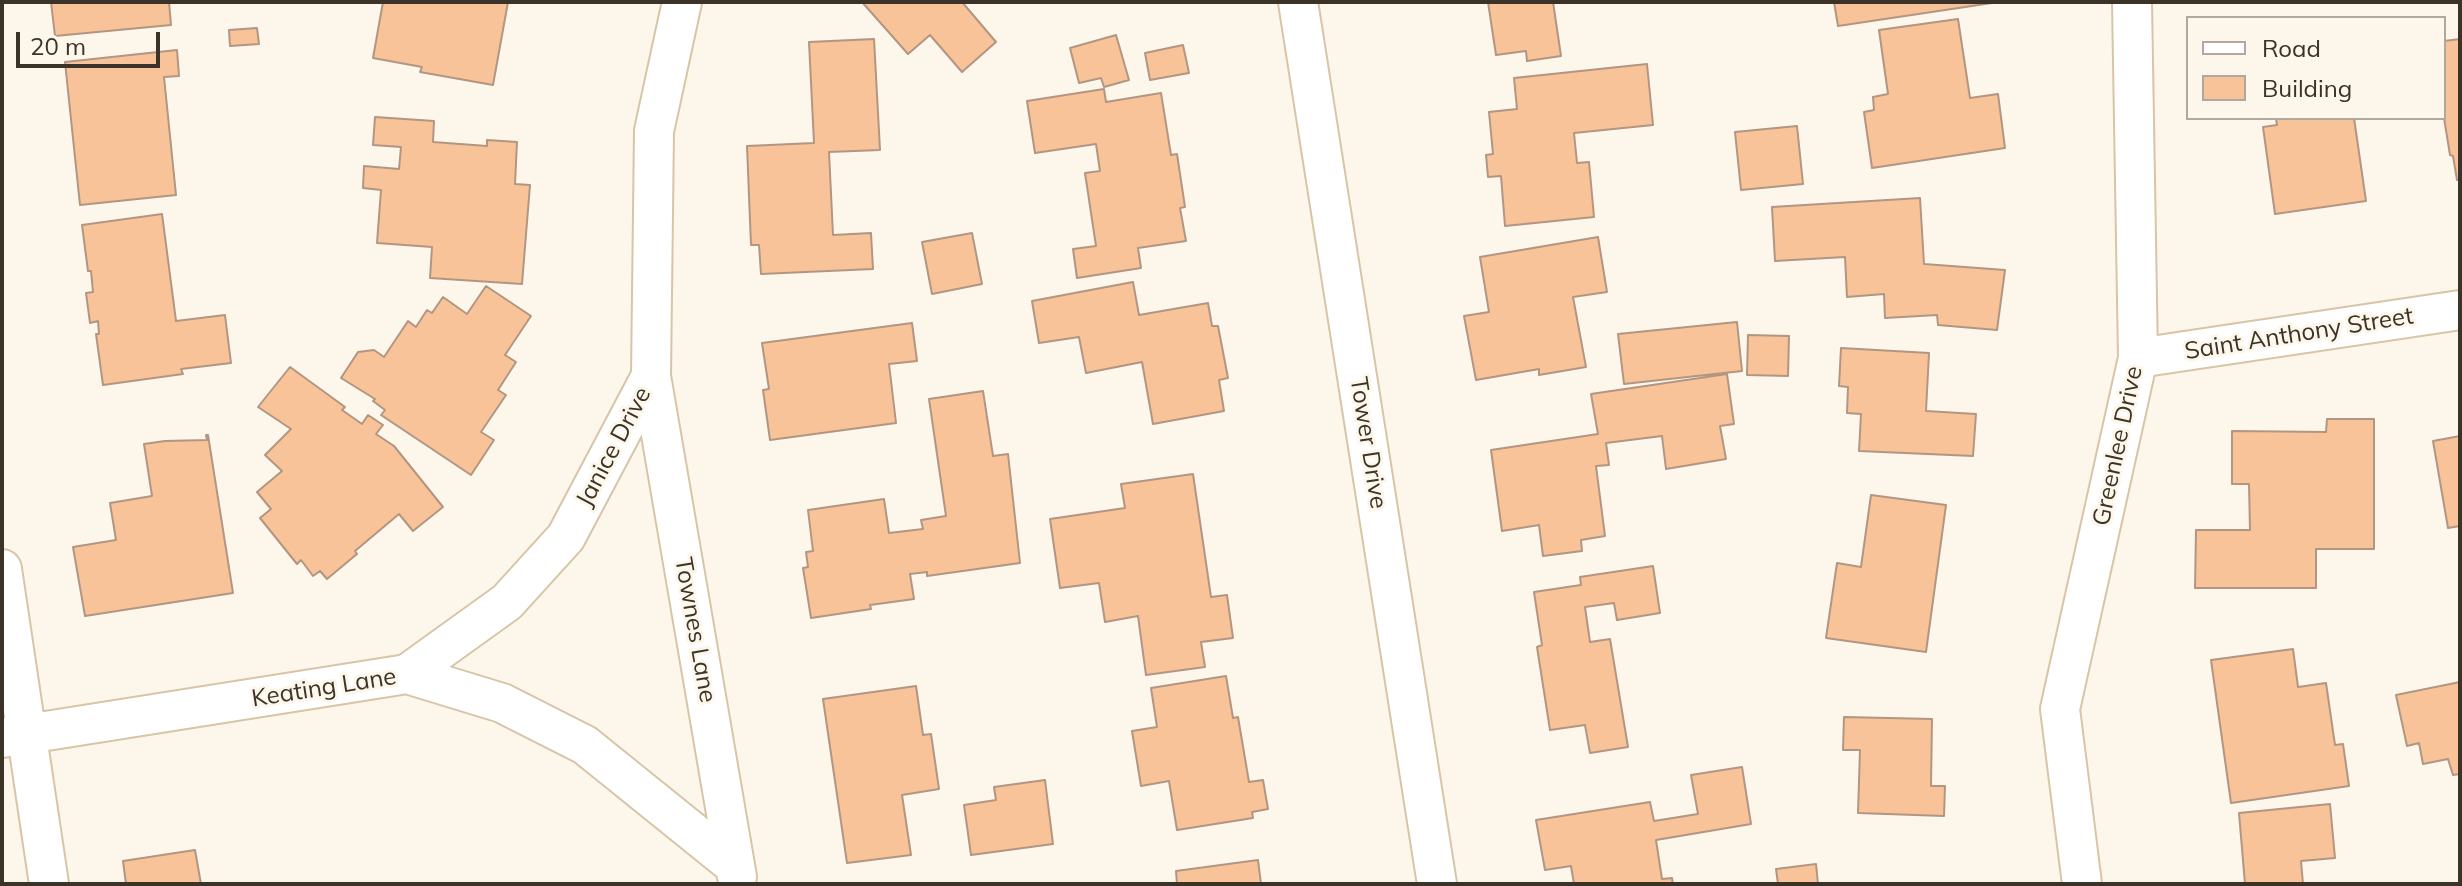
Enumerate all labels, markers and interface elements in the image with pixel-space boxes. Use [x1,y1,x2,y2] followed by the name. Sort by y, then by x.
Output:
[20,16,164,66] scale bar
[2186,16,2446,120] legend
[30,31,86,61] text: 20 m
[2262,33,2321,63] text: Road
[2262,73,2352,103] text: Building
[2183,302,2415,366] street label: Saint Anthony Street
[2087,364,2149,528] street label: Greenlee Drive
[1343,375,1393,511] street label: Tower Drive
[571,382,657,512] street label: Janice Drive
[668,555,722,705] street label: Townes Lane
[250,662,398,714] street label: Keating Lane

